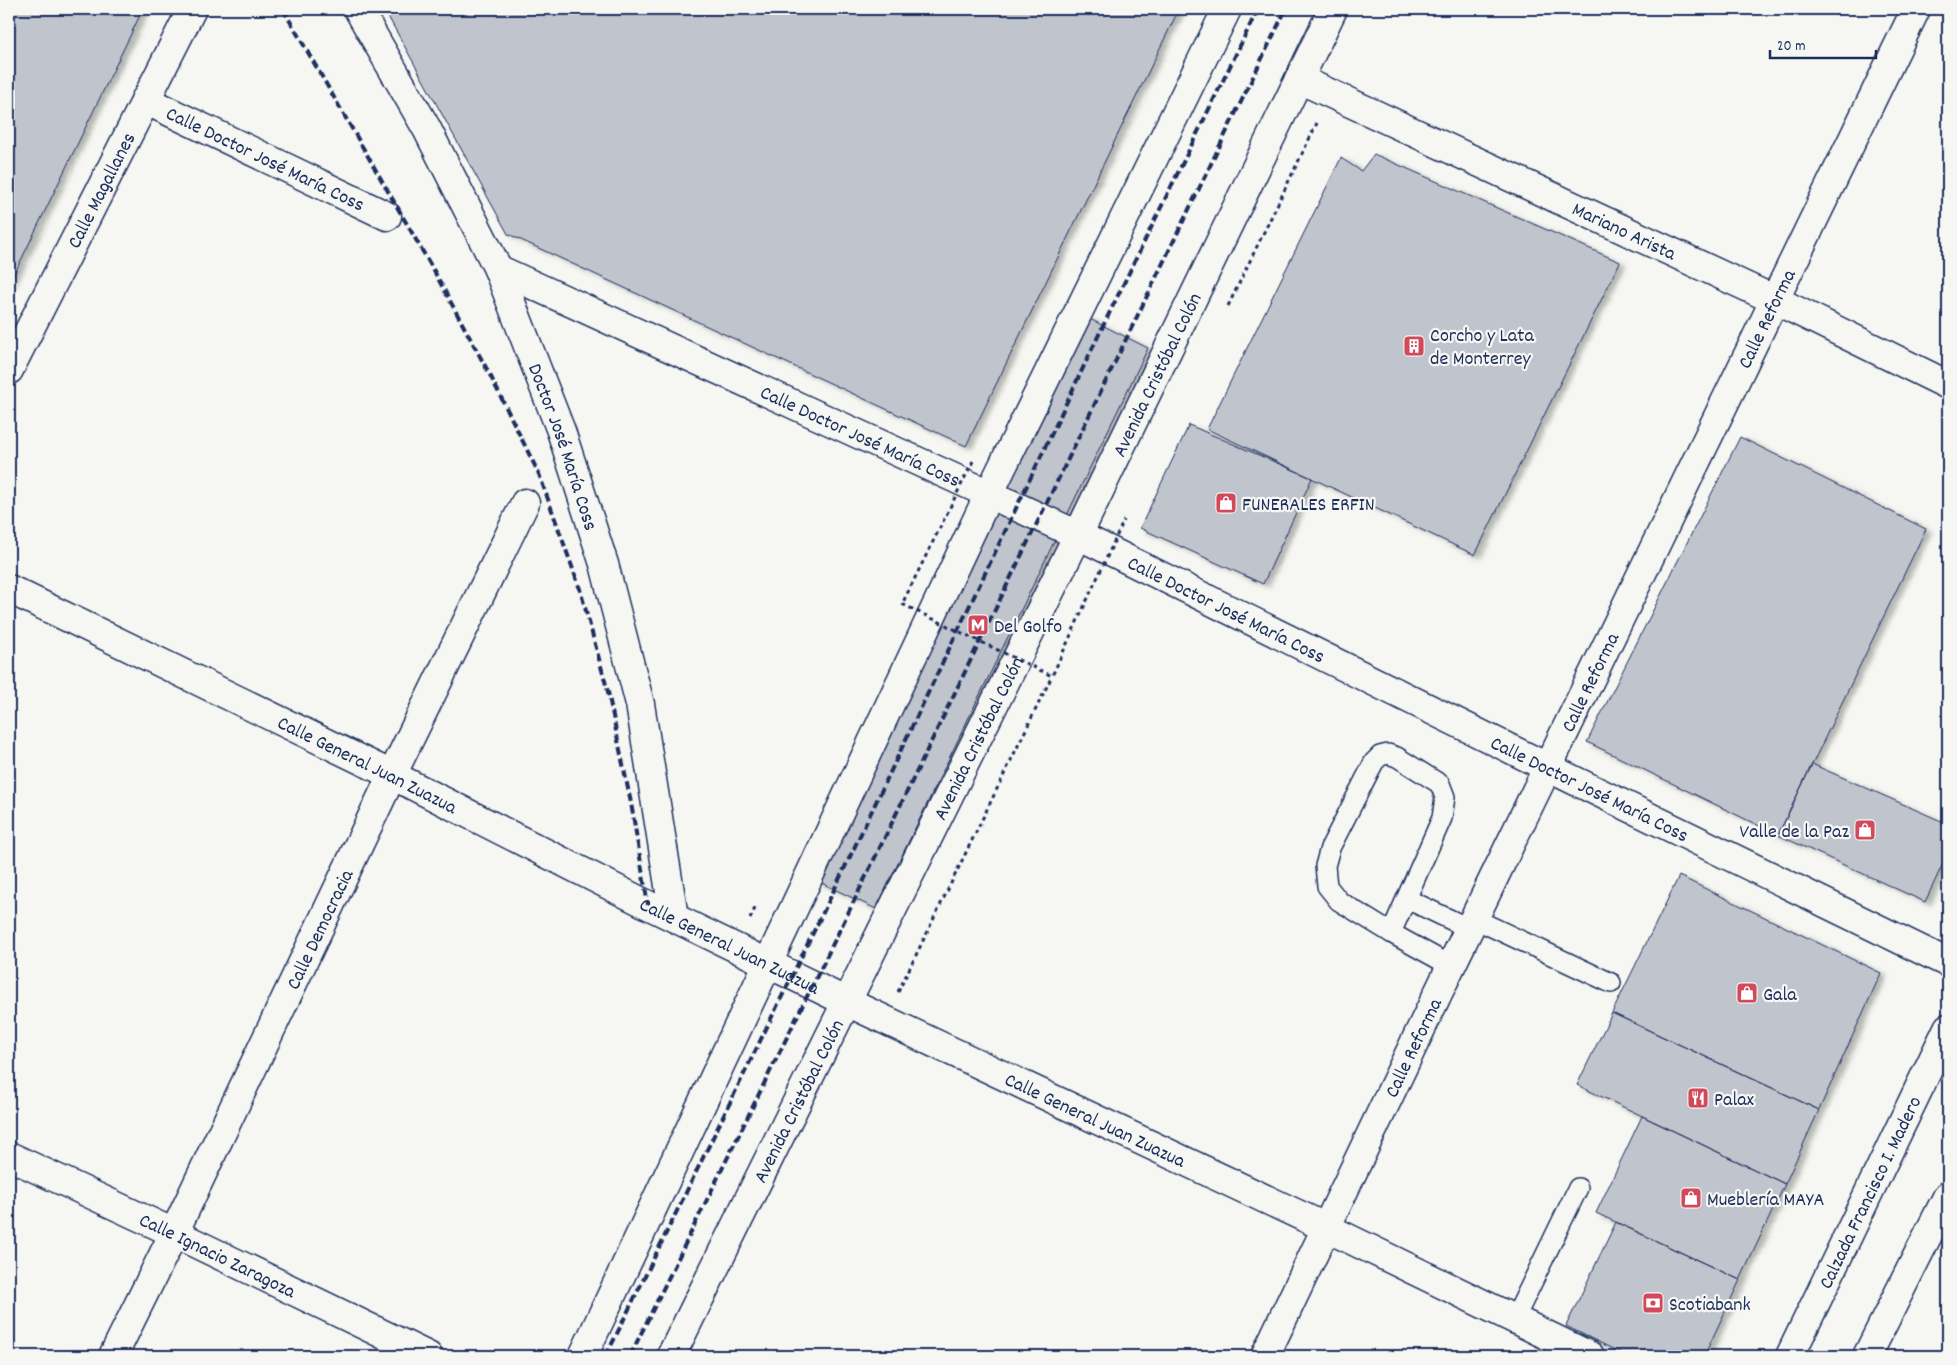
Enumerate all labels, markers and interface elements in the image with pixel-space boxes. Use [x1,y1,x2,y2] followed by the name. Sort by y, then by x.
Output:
[1770,28,1876,60] scale bar
[1777,36,1805,58] text: 20 m
[160,101,369,220] street label: Calle Doctor José María Coss
[62,128,144,254] street label: Calle Magallanes
[1567,197,1680,269] street label: Mariano Arista
[1732,265,1805,374] street label: Calle Reforma
[1107,289,1210,462] street label: Avenida Cristóbal Colón
[1430,323,1534,374] place label: Corcho y Lata de Monterrey
[1402,334,1426,358] building icon: Corcho y Lata de Monterrey
[519,360,603,535] street label: Doctor José María Coss
[755,380,964,496] street label: Calle Doctor José María Coss
[1214,491,1238,515] shop icon: FUNERALES ERFIN
[1242,492,1375,520] place label: FUNERALES ERFIN
[1122,551,1329,672] street label: Calle Doctor José María Coss
[966,613,990,637] metro station icon: Del Golfo
[994,614,1062,642] place label: Del Golfo
[1556,628,1628,738] street label: Calle Reforma
[928,653,1032,826] street label: Avenida Cristóbal Colón
[272,710,461,823] street label: Calle General Juan Zuazua
[1485,730,1692,851] street label: Calle Doctor José María Coss
[1853,818,1877,842] shop icon: Valle de la Paz
[1740,819,1849,847] place label: Valle de la Paz
[281,865,362,995] street label: Calle Democracia
[634,892,824,1004] street label: Calle General Juan Zuazua
[1735,981,1759,1005] shop icon: Gala
[1763,982,1797,1010] place label: Gala
[1379,994,1451,1103] street label: Calle Reforma
[748,1015,853,1188] street label: Avenida Cristóbal Colón
[999,1067,1190,1177] street label: Calle General Juan Zuazua
[1686,1086,1710,1110] restaurant icon: Palax
[1714,1087,1755,1115] place label: Palax
[1813,1092,1930,1294] street label: Calzada Francisco I. Madero
[1679,1186,1703,1210] shop icon: Mueblería MAYA
[1707,1187,1824,1215] place label: Mueblería MAYA
[134,1208,300,1307] street label: Calle Ignacio Zaragoza
[1641,1291,1665,1315] bank icon: Scotiabank
[1669,1292,1751,1320] place label: Scotiabank

